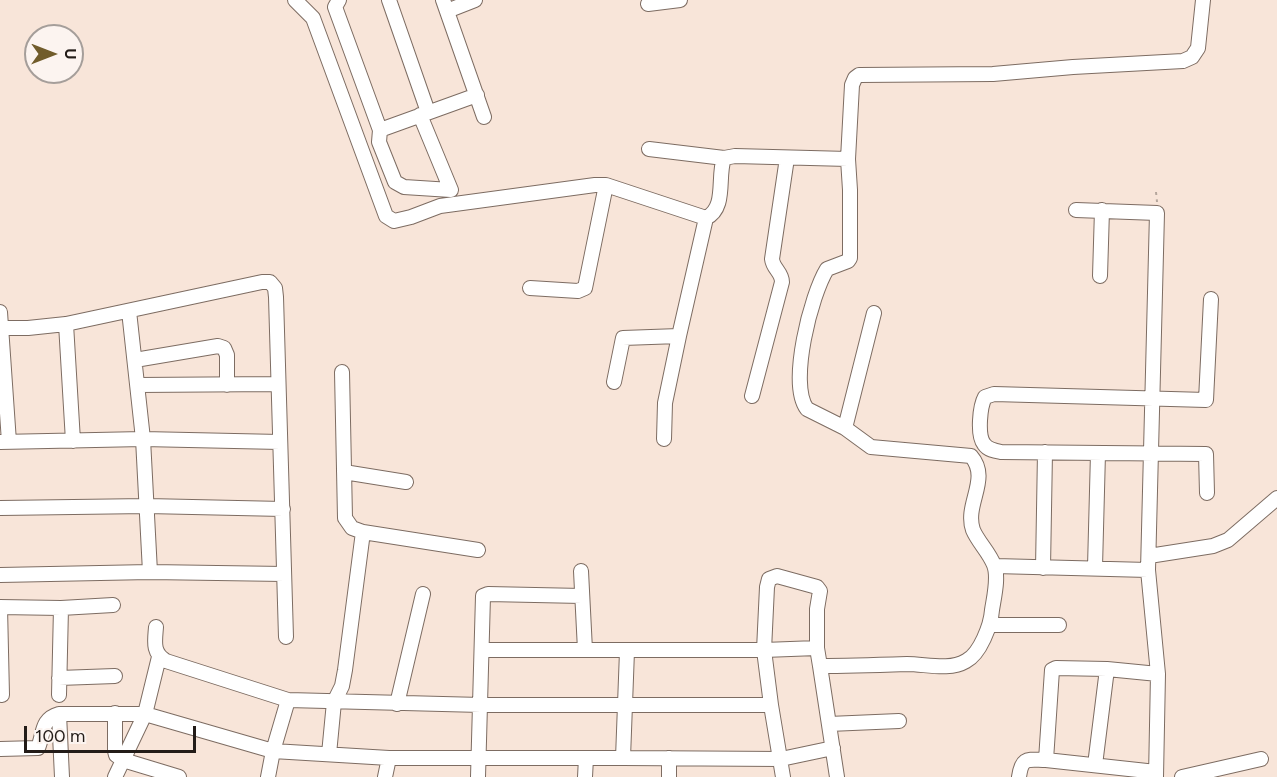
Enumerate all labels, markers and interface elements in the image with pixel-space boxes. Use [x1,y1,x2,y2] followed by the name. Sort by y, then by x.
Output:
[24,24,84,84] north arrow
[61,48,80,60] text: U
[27,714,200,752] scale bar
[35,725,85,747] text: 100 m

